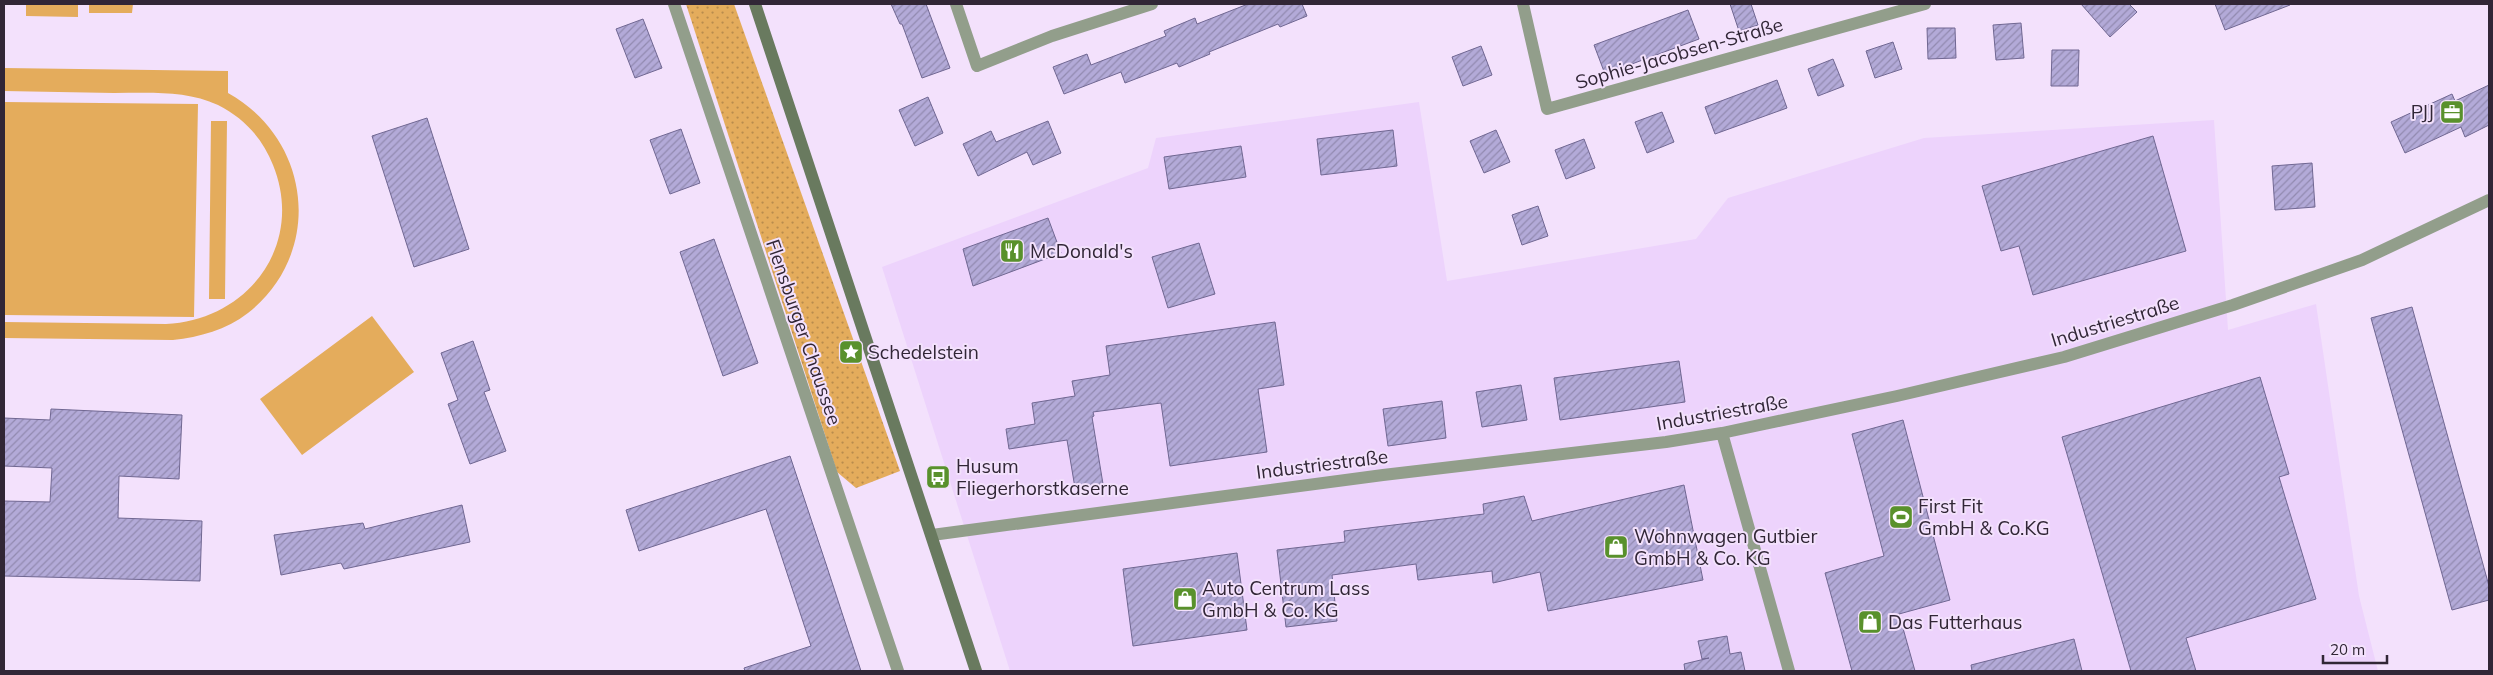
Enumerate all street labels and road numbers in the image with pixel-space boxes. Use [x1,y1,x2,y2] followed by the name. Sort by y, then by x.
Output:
[1572,12,1786,94] street label: Sophie-Jacobsen-Straße
[761,236,847,428] street label: Flensburger Chaussee
[2048,290,2182,352] street label: Industriestraße
[1655,389,1789,435] street label: Industriestraße
[1255,444,1389,484] street label: Industriestraße

